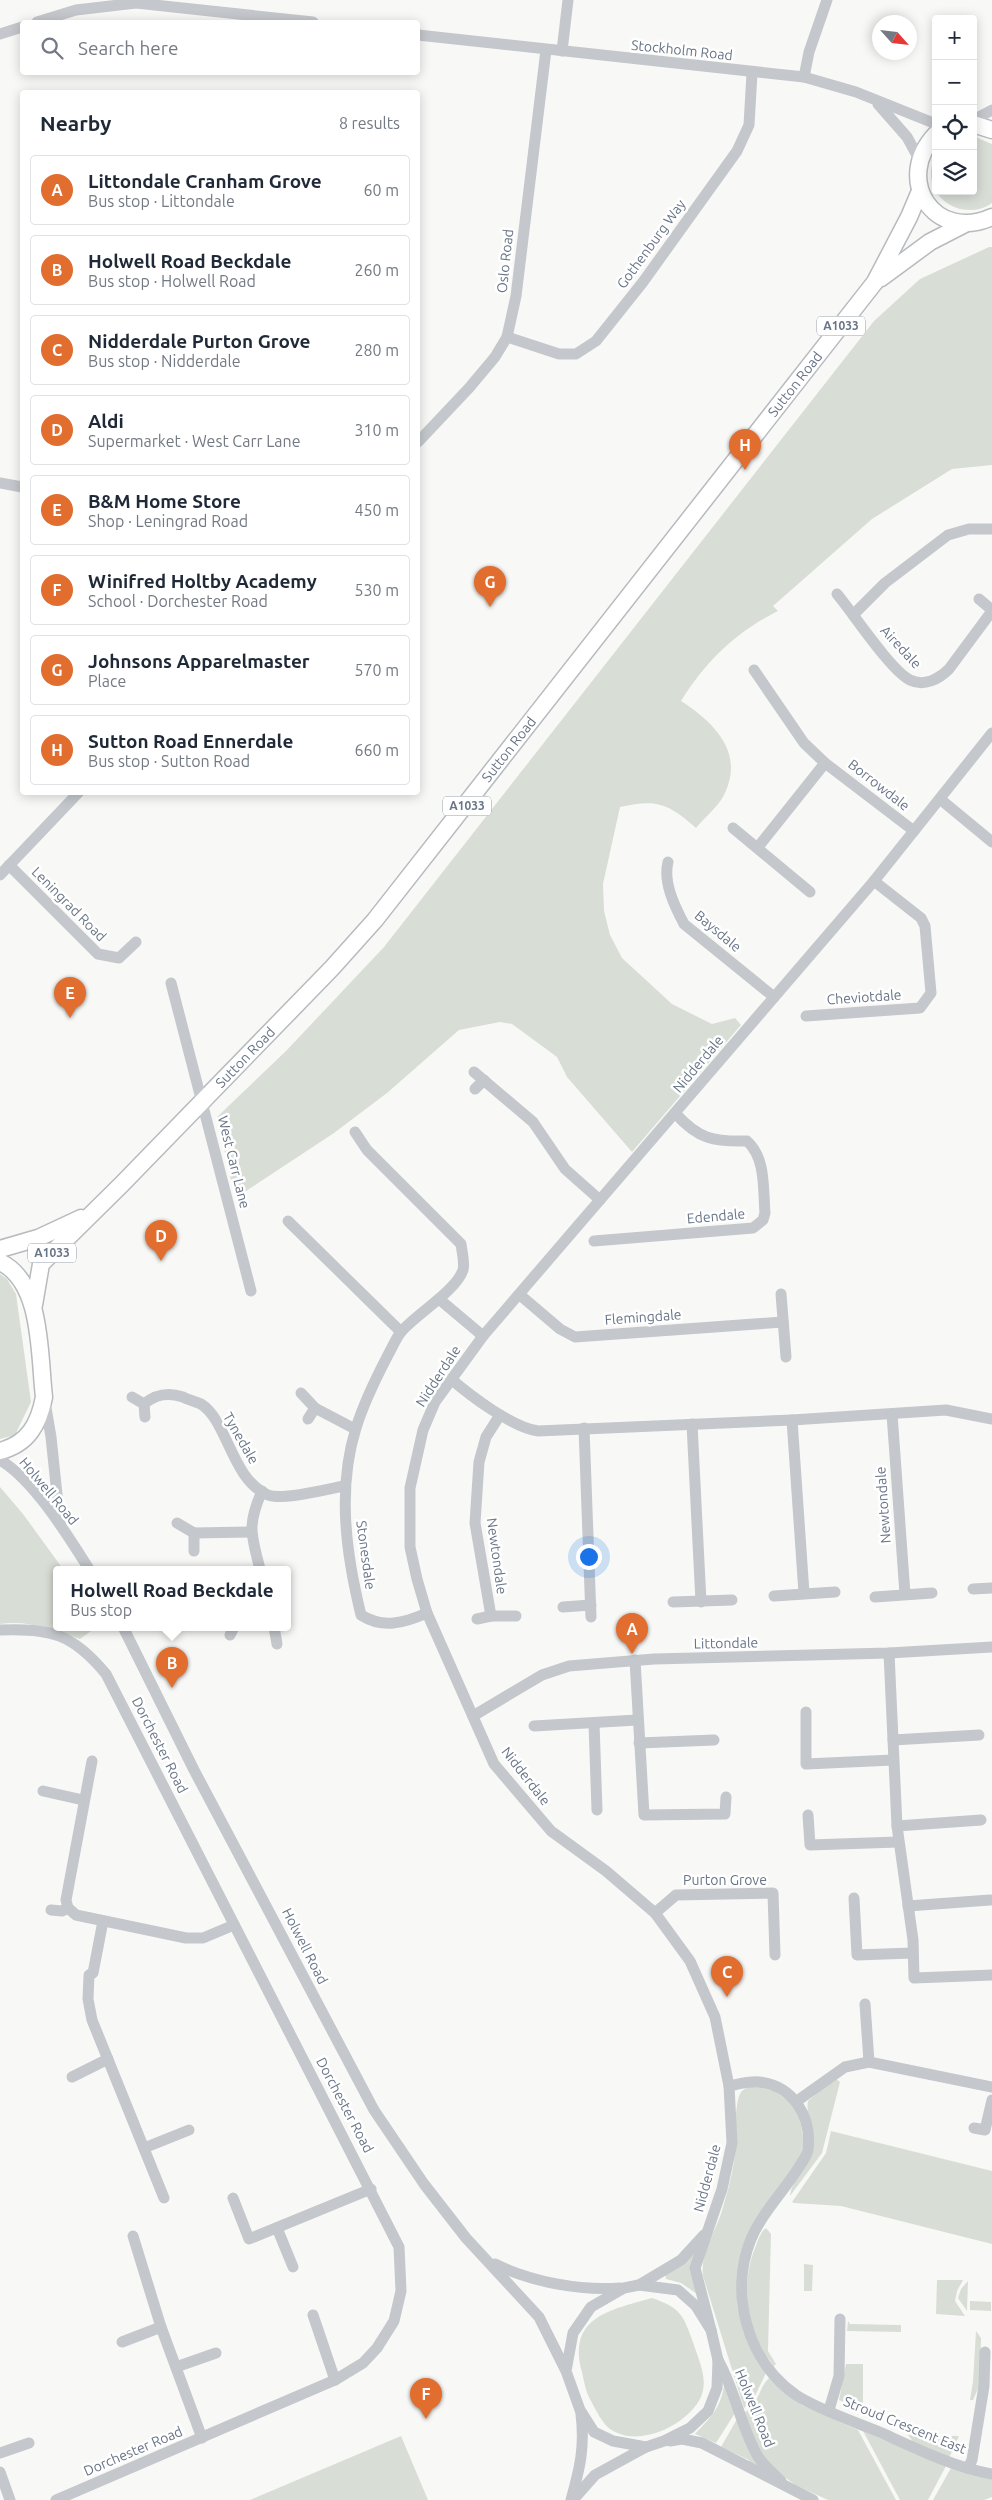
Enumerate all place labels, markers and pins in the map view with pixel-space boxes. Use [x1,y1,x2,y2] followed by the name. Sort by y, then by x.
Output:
[729,429,761,470] pin: H
[474,566,506,607] pin: G
[54,977,86,1018] pin: E
[145,1220,177,1261] pin: D
[616,1613,648,1654] pin: A
[156,1647,188,1688] pin: B
[711,1956,743,1997] pin: C
[410,2378,442,2419] pin: F

